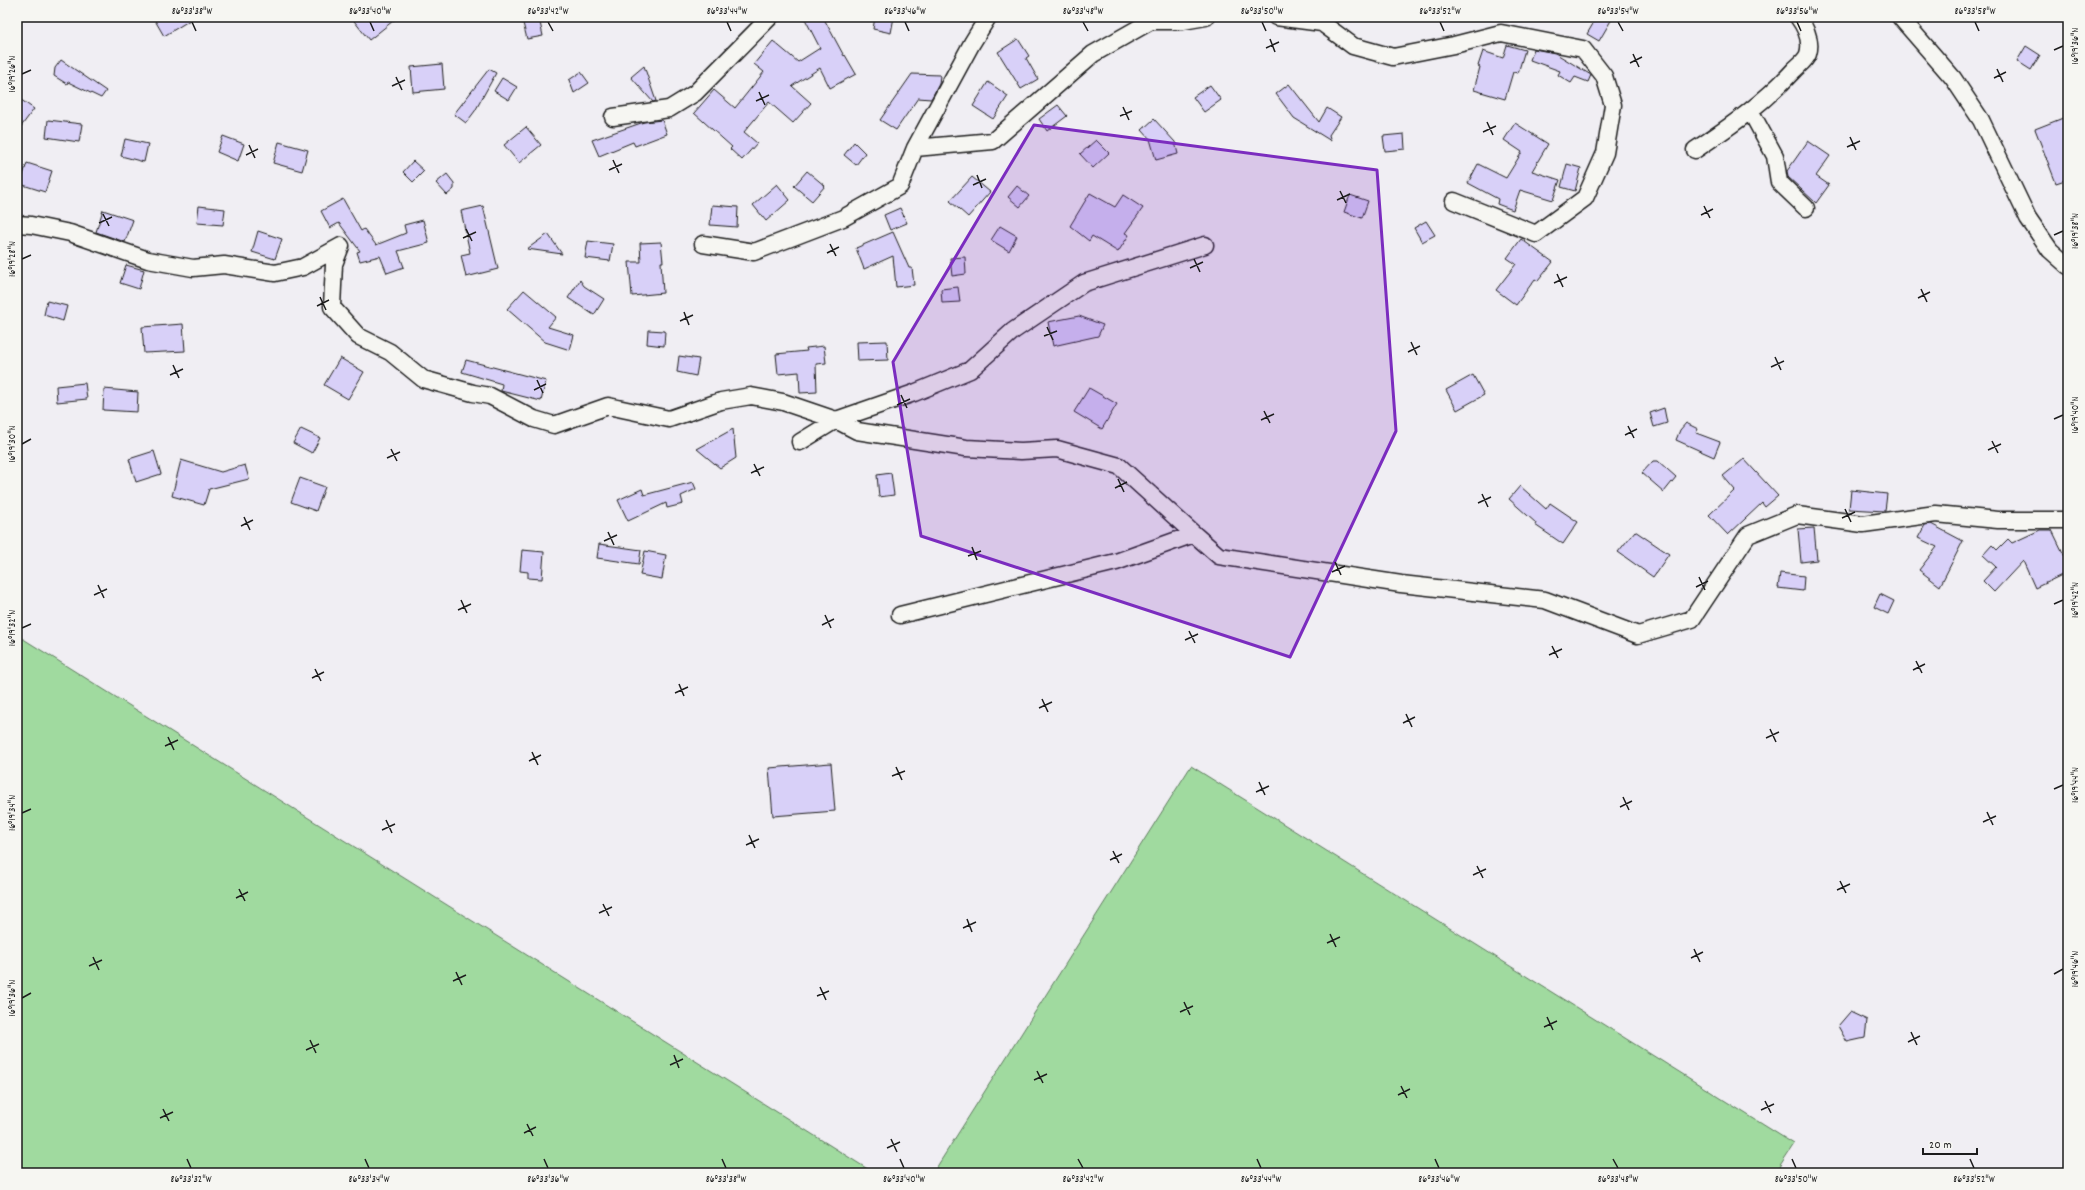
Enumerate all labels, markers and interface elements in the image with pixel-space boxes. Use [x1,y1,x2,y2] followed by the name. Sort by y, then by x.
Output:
[172,5,213,19] text: 86°33'38"W
[349,5,391,19] text: 86°33'40"W
[528,5,569,19] text: 86°33'42"W
[707,5,748,19] text: 86°33'44"W
[884,5,926,19] text: 86°33'46"W
[1063,5,1103,19] text: 86°33'48"W
[1241,5,1283,19] text: 86°33'50"W
[1419,5,1461,19] text: 86°33'52"W
[1597,5,1639,19] text: 86°33'54"W
[1776,5,1818,19] text: 86°33'56"W
[1955,5,1996,19] text: 86°33'58"W
[2069,28,2083,64] text: 16°19'36"N
[6,56,20,92] text: 16°19'26"N
[2069,213,2083,249] text: 16°19'38"N
[6,241,20,277] text: 16°19'28"N
[2069,396,2083,434] text: 16°19'40"N
[6,425,20,463] text: 16°19'30"N
[2069,582,2083,618] text: 16°19'42"N
[6,610,20,646] text: 16°19'32"N
[2069,767,2083,803] text: 16°19'44"N
[6,795,20,831] text: 16°19'34"N
[2069,951,2083,987] text: 16°19'46"N
[6,980,20,1016] text: 16°19'36"N
[1923,1130,1977,1156] scale bar
[1929,1137,1952,1154] text: 20 m
[170,1173,212,1187] text: 86°33'32"W
[349,1173,390,1187] text: 86°33'34"W
[527,1173,569,1187] text: 86°33'36"W
[706,1173,747,1187] text: 86°33'38"W
[883,1173,925,1187] text: 86°33'40"W
[1063,1173,1104,1187] text: 86°33'42"W
[1241,1173,1282,1187] text: 86°33'44"W
[1418,1173,1460,1187] text: 86°33'46"W
[1598,1173,1638,1187] text: 86°33'48"W
[1775,1173,1817,1187] text: 86°33'50"W
[1953,1173,1995,1187] text: 86°33'52"W

